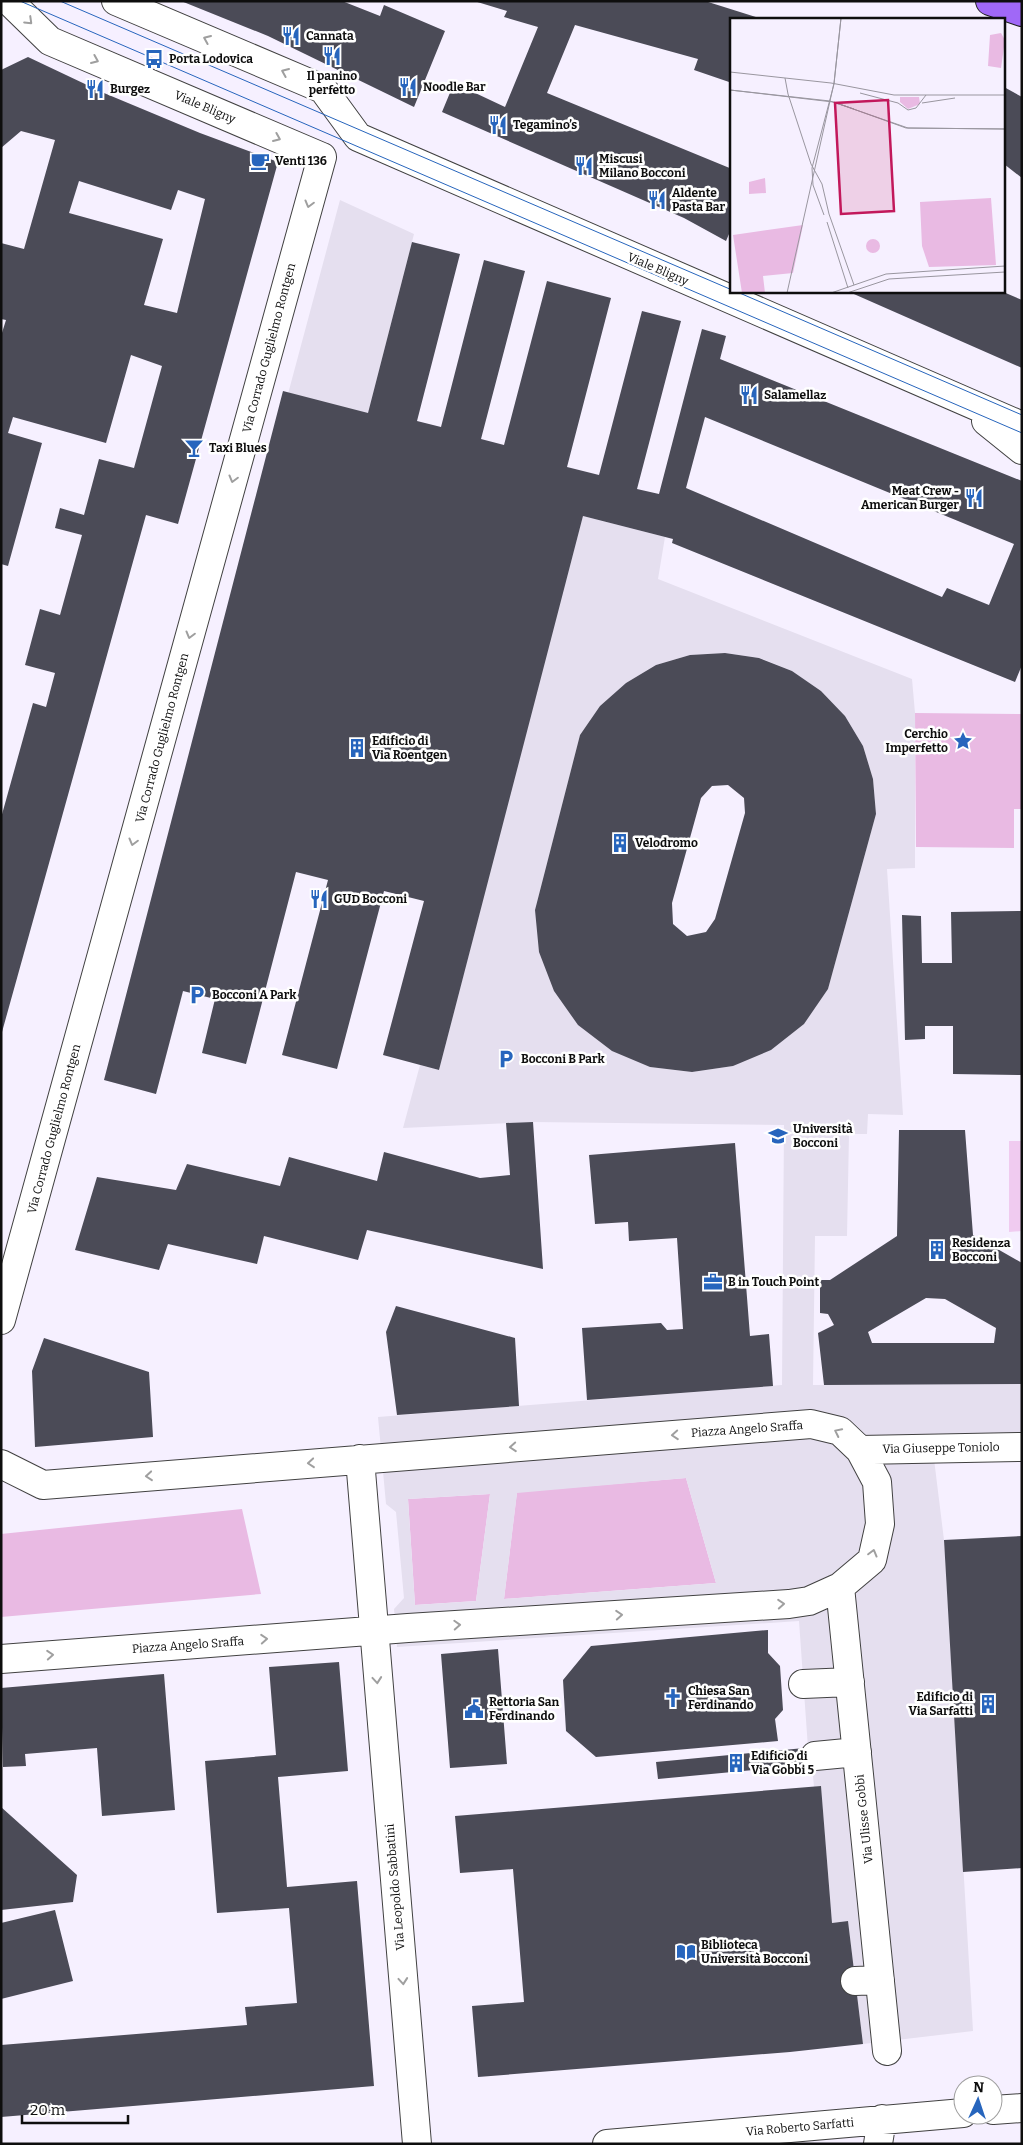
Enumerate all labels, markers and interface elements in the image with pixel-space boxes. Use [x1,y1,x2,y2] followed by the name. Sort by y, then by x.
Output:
[23,15,32,24] one-way arrow
[730,18,1006,292] inset map
[280,25,302,47] restaurant icon: Cannata
[306,29,354,43] place label: Cannata
[203,35,212,46] one-way arrow
[321,45,343,67] restaurant icon: Il panino perfetto
[143,48,165,70] bus stop icon: Porta Lodovica
[169,52,253,66] place label: Porta Lodovica
[90,54,99,65] one-way arrow
[281,68,290,79] one-way arrow
[307,69,357,97] place label: Il panino perfetto
[397,76,419,98] restaurant icon: Noodle Bar
[84,78,106,100] restaurant icon: Burgez
[423,80,486,94] place label: Noodle Bar
[110,82,150,96] place label: Burgez
[172,88,238,126] street label: Viale Bligny
[487,114,509,136] restaurant icon: Tegamino’s
[513,118,577,132] place label: Tegamino’s
[272,131,281,142] one-way arrow
[249,150,271,172] cafe icon: Venti 136
[599,152,686,180] place label: Miscusi Milano Bocconi
[275,154,327,168] place label: Venti 136
[573,155,595,177] restaurant icon: Miscusi Milano Bocconi
[672,186,726,214] place label: Aldente Pasta Bar
[646,189,668,211] restaurant icon: Aldente Pasta Bar
[304,199,314,207] one-way arrow
[625,250,691,288] street label: Viale Bligny
[240,261,299,434] street label: Via Corrado Guglielmo Rontgen
[738,384,760,406] restaurant icon: Salamellaz
[764,388,826,402] place label: Salamellaz
[183,437,205,459] bar icon: Taxi Blues
[209,441,267,455] place label: Taxi Blues
[228,474,239,483] one-way arrow
[861,484,959,512] place label: Meat Crew - American Burger
[963,487,985,509] restaurant icon: Meat Crew - American Burger
[185,631,196,640] one-way arrow
[133,651,192,824] street label: Via Corrado Guglielmo Rontgen
[886,727,948,755] place label: Cerchio Imperfetto
[952,730,974,752] place icon: Cerchio Imperfetto
[372,734,448,762] place label: Edificio di Via Roentgen
[346,737,368,759] building icon: Edificio di Via Roentgen
[609,832,631,854] building icon: Velodromo
[635,836,698,850] place label: Velodromo
[128,838,139,847] one-way arrow
[308,888,330,910] restaurant icon: GUD Bocconi
[334,892,407,906] place label: GUD Bocconi
[186,984,208,1006] parking icon: Bocconi A Park
[212,988,297,1002] place label: Bocconi A Park
[25,1042,84,1215] street label: Via Corrado Guglielmo Rontgen
[495,1048,517,1070] parking icon: Bocconi B Park
[521,1052,605,1066] place label: Bocconi B Park
[793,1122,853,1150] place label: Università Bocconi
[767,1125,789,1147] school or university icon: Università Bocconi
[952,1236,1011,1264] place label: Residenza Bocconi
[926,1239,948,1261] building icon: Residenza Bocconi
[702,1271,724,1293] office icon: B in Touch Point
[728,1275,820,1289] place label: B in Touch Point
[691,1418,804,1440] street label: Piazza Angelo Sraffa
[671,1429,679,1440] one-way arrow
[835,1429,844,1439] one-way arrow
[882,1440,1000,1456] street label: Via Giuseppe Toniolo
[509,1441,517,1452] one-way arrow
[307,1457,315,1468] one-way arrow
[145,1471,153,1482] one-way arrow
[867,1548,878,1557] one-way arrow
[777,1599,785,1610] one-way arrow
[615,1609,623,1620] one-way arrow
[453,1620,461,1631] one-way arrow
[132,1634,245,1656] street label: Piazza Angelo Sraffa
[261,1634,269,1645] one-way arrow
[46,1650,54,1661] one-way arrow
[372,1676,383,1684] one-way arrow
[688,1684,754,1712] place label: Chiesa San Ferdinando
[662,1687,684,1709] church icon: Chiesa San Ferdinando
[909,1690,973,1718] place label: Edificio di Via Sarfatti
[977,1693,999,1715] building icon: Edificio di Via Sarfatti
[489,1695,560,1723] place label: Rettoria San Ferdinando
[463,1698,485,1720] public building icon: Rettoria San Ferdinando
[751,1749,814,1777] place label: Edificio di Via Gobbi 5
[725,1752,747,1774] building icon: Edificio di Via Gobbi 5
[852,1773,876,1864] street label: Via Ulisse Gobbi
[382,1823,408,1951] street label: Via Leopoldo Sabbatini
[701,1938,808,1966] place label: Biblioteca Università Bocconi
[675,1941,697,1963] library icon: Biblioteca Università Bocconi
[397,1977,408,1985] one-way arrow
[953,2075,1003,2125] north arrow
[973,2079,985,2096] text: N
[22,2092,129,2124] scale bar
[30,2101,66,2119] text: 20 m
[745,2115,855,2139] street label: Via Roberto Sarfatti

